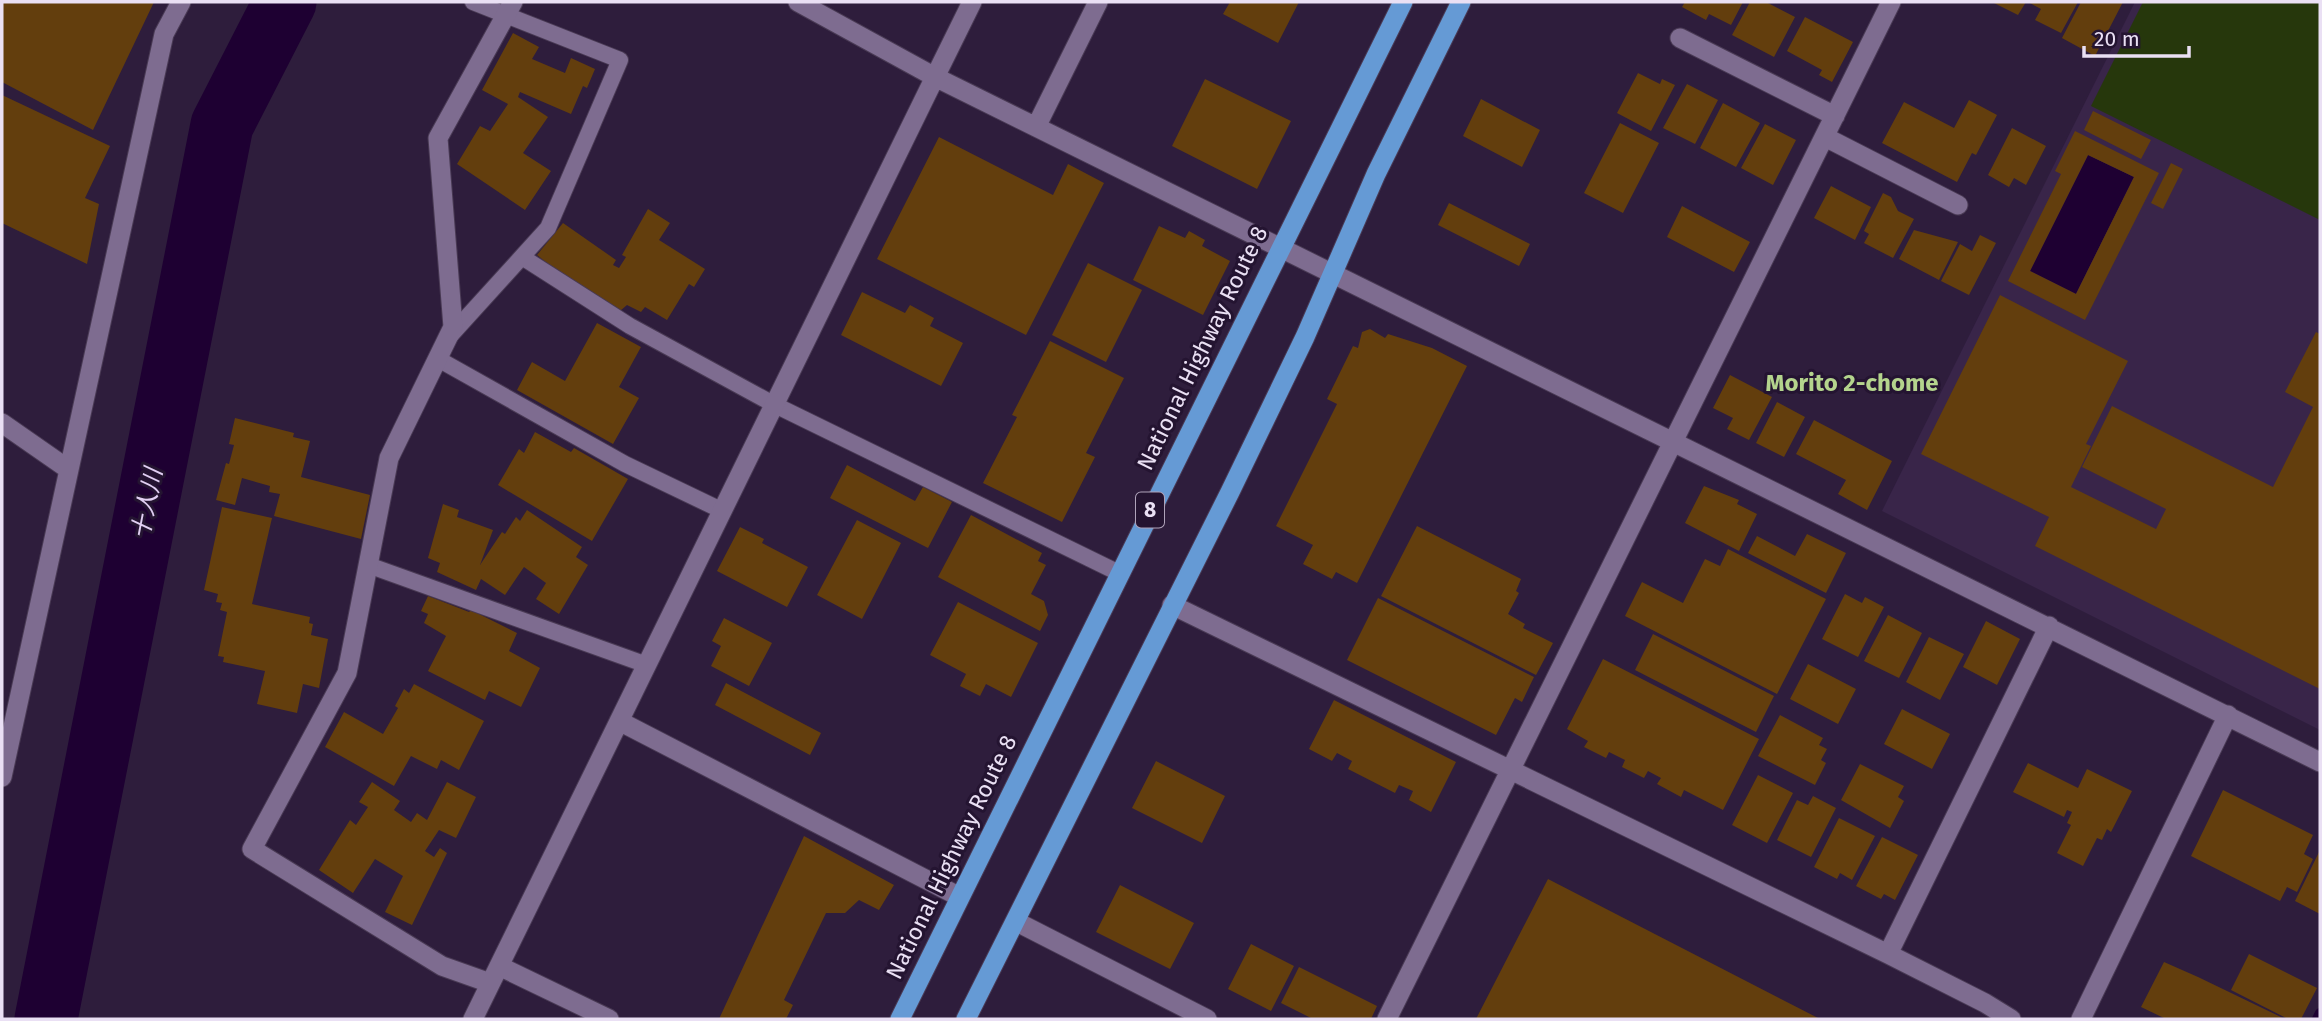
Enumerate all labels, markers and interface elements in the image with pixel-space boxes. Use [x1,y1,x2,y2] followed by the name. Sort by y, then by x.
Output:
[2084,14,2189,58] scale bar
[2094,26,2140,52] text: 20 m
[1131,221,1273,475] street label: National Highway Route 8
[1766,369,1938,397] district label: Morito 2-chome
[126,463,168,542] water label: 十人川
[1136,492,1164,528] road number: 8
[880,730,1022,984] street label: National Highway Route 8

